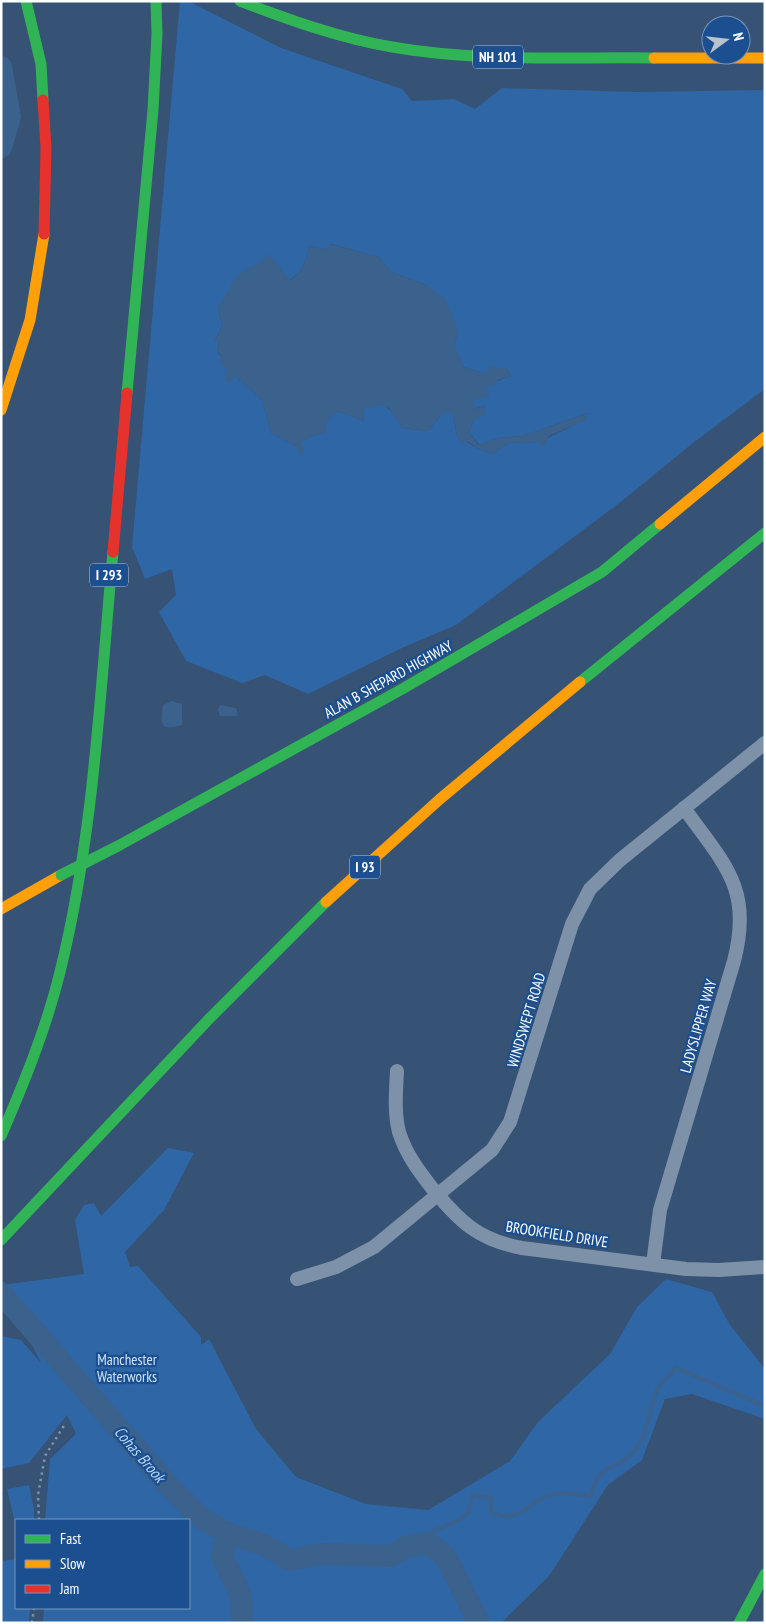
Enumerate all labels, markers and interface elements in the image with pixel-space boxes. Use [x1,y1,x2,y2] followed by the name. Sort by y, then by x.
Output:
[701,15,751,65] north arrow
[729,31,748,43] text: N
[473,46,523,68] road number: NH 101
[90,564,128,586] road number: I 293
[320,636,456,722] street label: ALAN B SHEPARD HIGHWAY
[350,856,380,879] road number: I 93
[503,970,549,1070] street label: WINDSWEPT ROAD
[676,977,720,1075] street label: LADYSLIPPER WAY
[505,1217,609,1251] street label: BROOKFIELD DRIVE
[97,1350,158,1386] park label: Manchester Waterworks
[110,1422,171,1488] water label: Cohas Brook
[15,1519,190,1609] legend
[60,1529,81,1548] text: Fast
[60,1554,85,1573] text: Slow
[59,1579,79,1598] text: Jam

